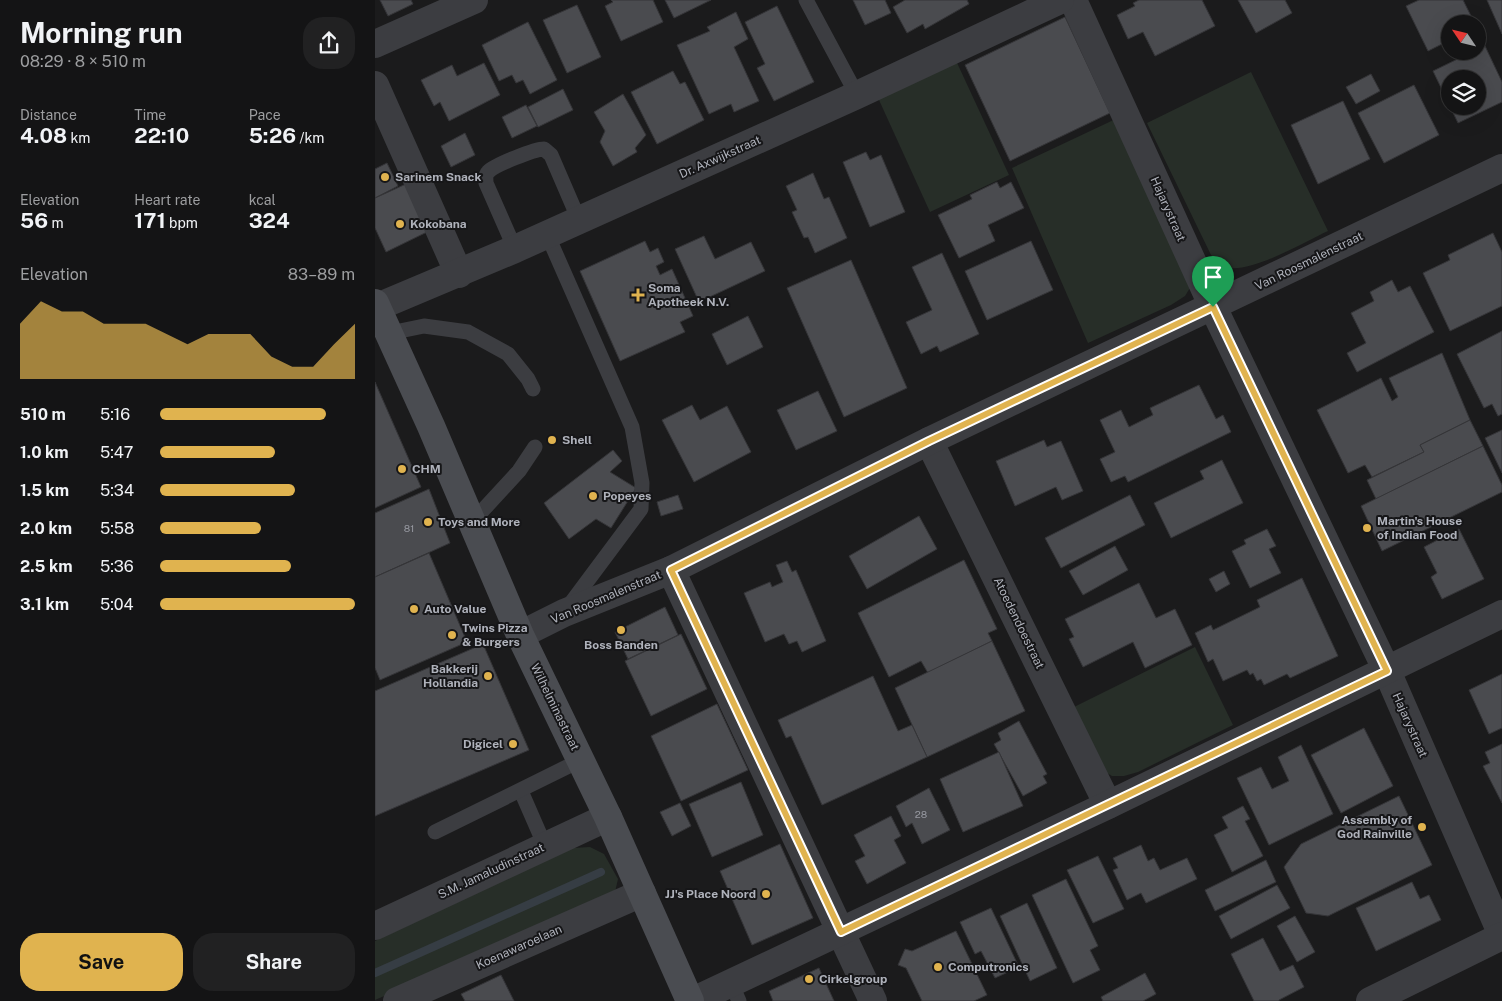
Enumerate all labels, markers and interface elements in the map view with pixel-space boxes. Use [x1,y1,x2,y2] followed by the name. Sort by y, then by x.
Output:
[1441,15,1486,60] north arrow
[1441,15,1486,115] map controls
[20,16,183,49] text: Morning run
[303,17,355,69] button: share
[20,52,146,71] text: 08:29 · 8 × 510 m
[1441,70,1486,115] button: layers
[20,107,77,123] text: Distance
[134,107,166,123] text: Time
[249,107,281,123] text: Pace
[20,123,67,148] text: 4.08
[134,123,189,148] text: 22:10
[249,123,296,148] text: 5:26
[67,130,90,146] text: km
[296,130,324,146] text: /km
[677,133,763,181] street label: Dr. Axwijkstraat
[395,170,481,184] place label: Sarinem Snack
[379,171,391,183] marker: Sarinem Snack
[1147,174,1189,244] street label: Hajarystraat
[20,192,79,208] text: Elevation
[134,192,201,208] text: Heart rate
[249,192,276,208] text: kcal
[20,208,48,233] text: 56
[134,208,166,233] text: 171
[249,208,290,233] text: 324
[48,215,64,231] text: m
[166,215,198,231] text: bpm
[410,217,467,231] place label: Kokobana
[394,218,406,230] marker: Kokobana
[1253,229,1366,293] street label: Van Roosmalenstraat
[1192,256,1234,307] pin
[1199,263,1227,291] icon: arrive
[20,265,88,284] text: Elevation
[288,265,355,284] text: 83–89 m
[648,281,729,309] place label: Soma Apotheek N.V.
[632,289,644,301] marker: Soma Apotheek N.V.
[20,405,66,424] text: 510 m
[100,405,130,424] text: 5:16
[562,433,592,447] place label: Shell
[546,434,558,446] marker: Shell
[20,443,69,462] text: 1.0 km
[100,443,133,462] text: 5:47
[412,462,441,476] place label: CHM
[396,463,408,475] marker: CHM
[20,481,69,500] text: 1.5 km
[100,481,134,500] text: 5:34
[603,489,651,503] place label: Popeyes
[587,490,599,502] marker: Popeyes
[1377,514,1462,542] place label: Martin's House of Indian Food
[438,515,520,529] place label: Toys and More
[422,516,434,528] marker: Toys and More
[20,519,72,538] text: 2.0 km
[100,519,134,538] text: 5:58
[404,522,414,534] house number: 81
[1361,522,1373,534] marker: Martin's House of Indian Food
[20,557,72,576] text: 2.5 km
[100,557,134,576] text: 5:36
[549,567,663,627] street label: Van Roosmalenstraat
[991,575,1047,671] street label: Atoedendoestraat
[20,595,69,614] text: 3.1 km
[100,595,134,614] text: 5:04
[424,602,486,616] place label: Auto Value
[408,603,420,615] marker: Auto Value
[462,621,528,649] place label: Twins Pizza & Burgers
[615,624,627,636] marker: Boss Banden
[446,629,458,641] marker: Twins Pizza & Burgers
[584,638,658,652] place label: Boss Banden
[528,661,582,753] street label: Wilhelminastraat
[423,662,478,690] place label: Bakkerij Hollandia
[482,670,494,682] marker: Bakkerij Hollandia
[1389,690,1431,760] street label: Hajarystraat
[463,737,503,751] place label: Digicel
[507,738,519,750] marker: Digicel
[915,808,927,820] house number: 28
[1337,813,1412,841] place label: Assembly of God Rainville
[1416,821,1428,833] marker: Assembly of God Rainville
[436,840,547,902] street label: S.M. Jamaludinstraat
[665,887,756,901] place label: JJ's Place Noord
[760,888,772,900] marker: JJ's Place Noord
[474,922,564,972] street label: Koenawaroelaan
[20,933,183,991] button: Save
[193,933,355,991] button: Share
[948,960,1029,974] place label: Computronics
[932,961,944,973] marker: Computronics
[819,972,887,986] place label: Cirkelgroup
[803,973,815,985] marker: Cirkelgroup

